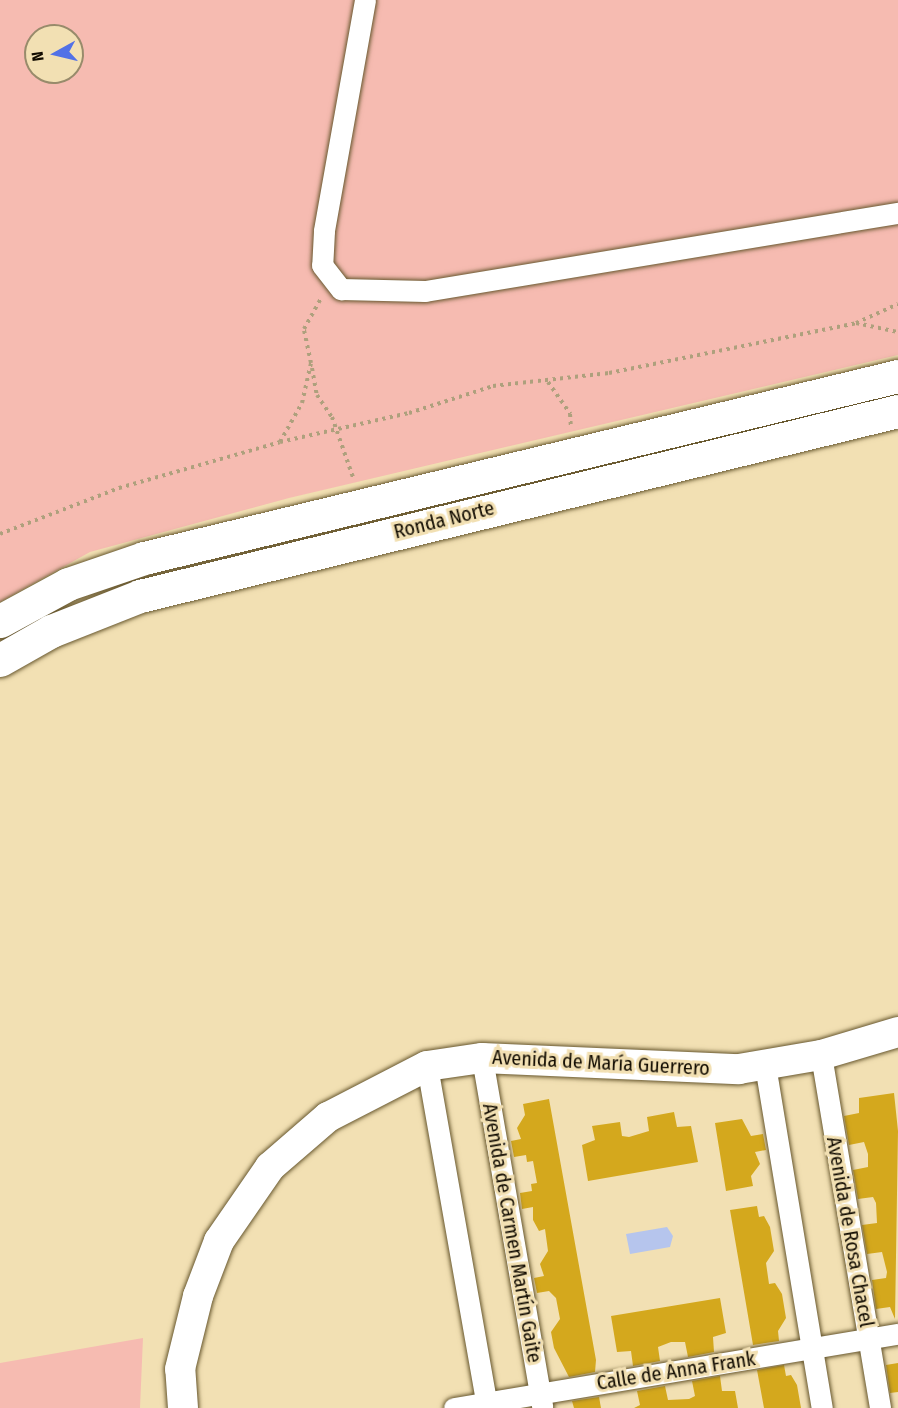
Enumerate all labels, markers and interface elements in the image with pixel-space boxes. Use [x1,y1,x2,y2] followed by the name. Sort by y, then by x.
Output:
[24,24,84,84] north arrow
[28,50,48,62] text: N
[391,496,497,544] street label: Ronda Norte
[492,1045,710,1081] street label: Avenida de María Guerrero
[477,1102,547,1364] street label: Avenida de Carmen Martín Gaite
[821,1135,879,1329] street label: Avenida de Rosa Chacel
[595,1347,757,1395] street label: Calle de Anna Frank

